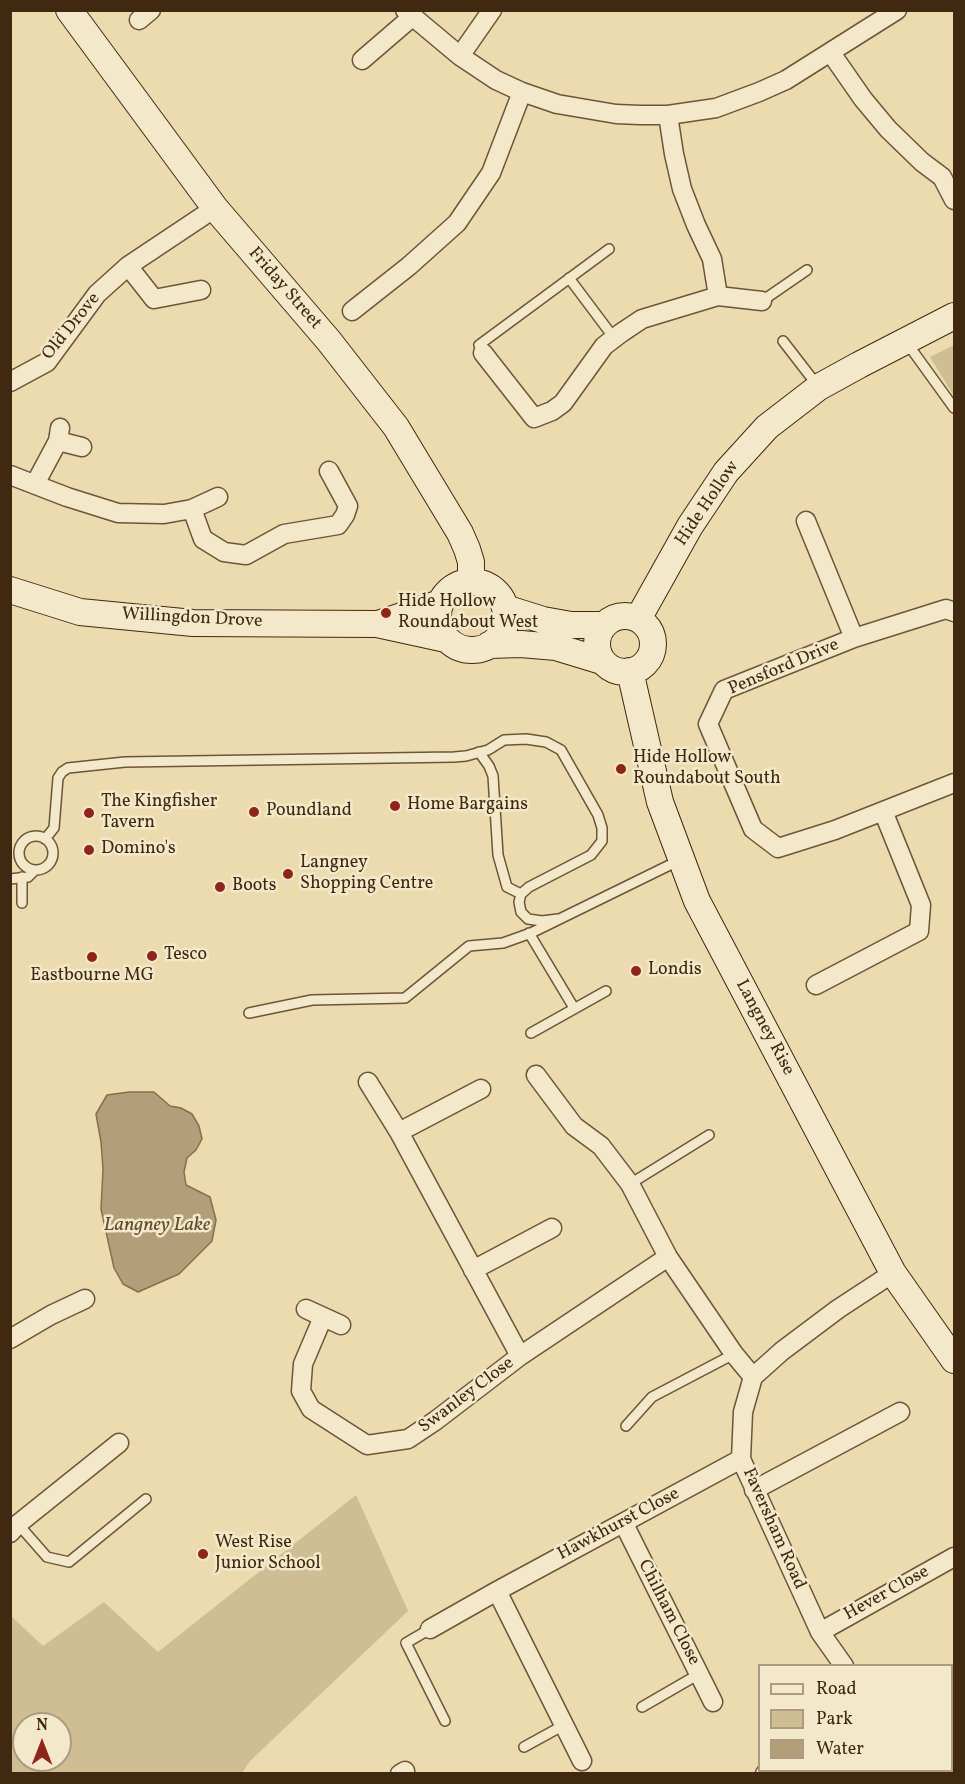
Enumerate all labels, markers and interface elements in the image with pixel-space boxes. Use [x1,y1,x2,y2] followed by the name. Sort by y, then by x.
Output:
[243,244,325,334] street label: Friday Street
[38,289,106,365] street label: Old Drove
[672,457,744,551] street label: Hide Hollow
[398,592,538,634] place label: Hide Hollow Roundabout West
[121,605,263,633] street label: Willingdon Drove
[379,606,393,620] marker: Hide Hollow Roundabout West
[725,635,843,701] street label: Pensford Drive
[633,748,781,790] place label: Hide Hollow Roundabout South
[614,762,628,776] marker: Hide Hollow Roundabout South
[101,792,217,834] place label: The Kingfisher Tavern
[407,795,528,817] place label: Home Bargains
[388,799,402,813] marker: Home Bargains
[266,801,352,823] place label: Poundland
[247,805,261,819] marker: Poundland
[82,806,96,820] marker: The Kingfisher Tavern
[101,839,176,861] place label: Domino's
[82,843,96,857] marker: Domino's
[300,853,433,896] place label: Langney Shopping Centre
[281,867,295,881] marker: Langney Shopping Centre
[232,876,276,898] place label: Boots
[213,880,227,894] marker: Boots
[164,945,207,967] place label: Tesco
[145,949,159,963] marker: Tesco
[85,950,99,964] marker: Eastbourne MG
[648,960,702,982] place label: Londis
[629,964,643,978] marker: Londis
[30,966,154,988] place label: Eastbourne MG
[730,976,798,1080] street label: Langney Rise
[104,1214,210,1238] water label: Langney Lake
[415,1353,519,1439] street label: Swanley Close
[737,1465,809,1593] street label: Faversham Road
[554,1484,684,1566] street label: Hawkhurst Close
[215,1533,321,1576] place label: West Rise Junior School
[196,1547,210,1561] marker: West Rise Junior School
[632,1557,704,1669] street label: Chilham Close
[841,1562,933,1626] street label: Hever Close
[758,1664,953,1772] legend
[816,1677,857,1702] text: Road
[816,1707,853,1732] text: Park
[12,1712,72,1772] north arrow
[36,1715,48,1737] text: N
[816,1737,864,1762] text: Water

